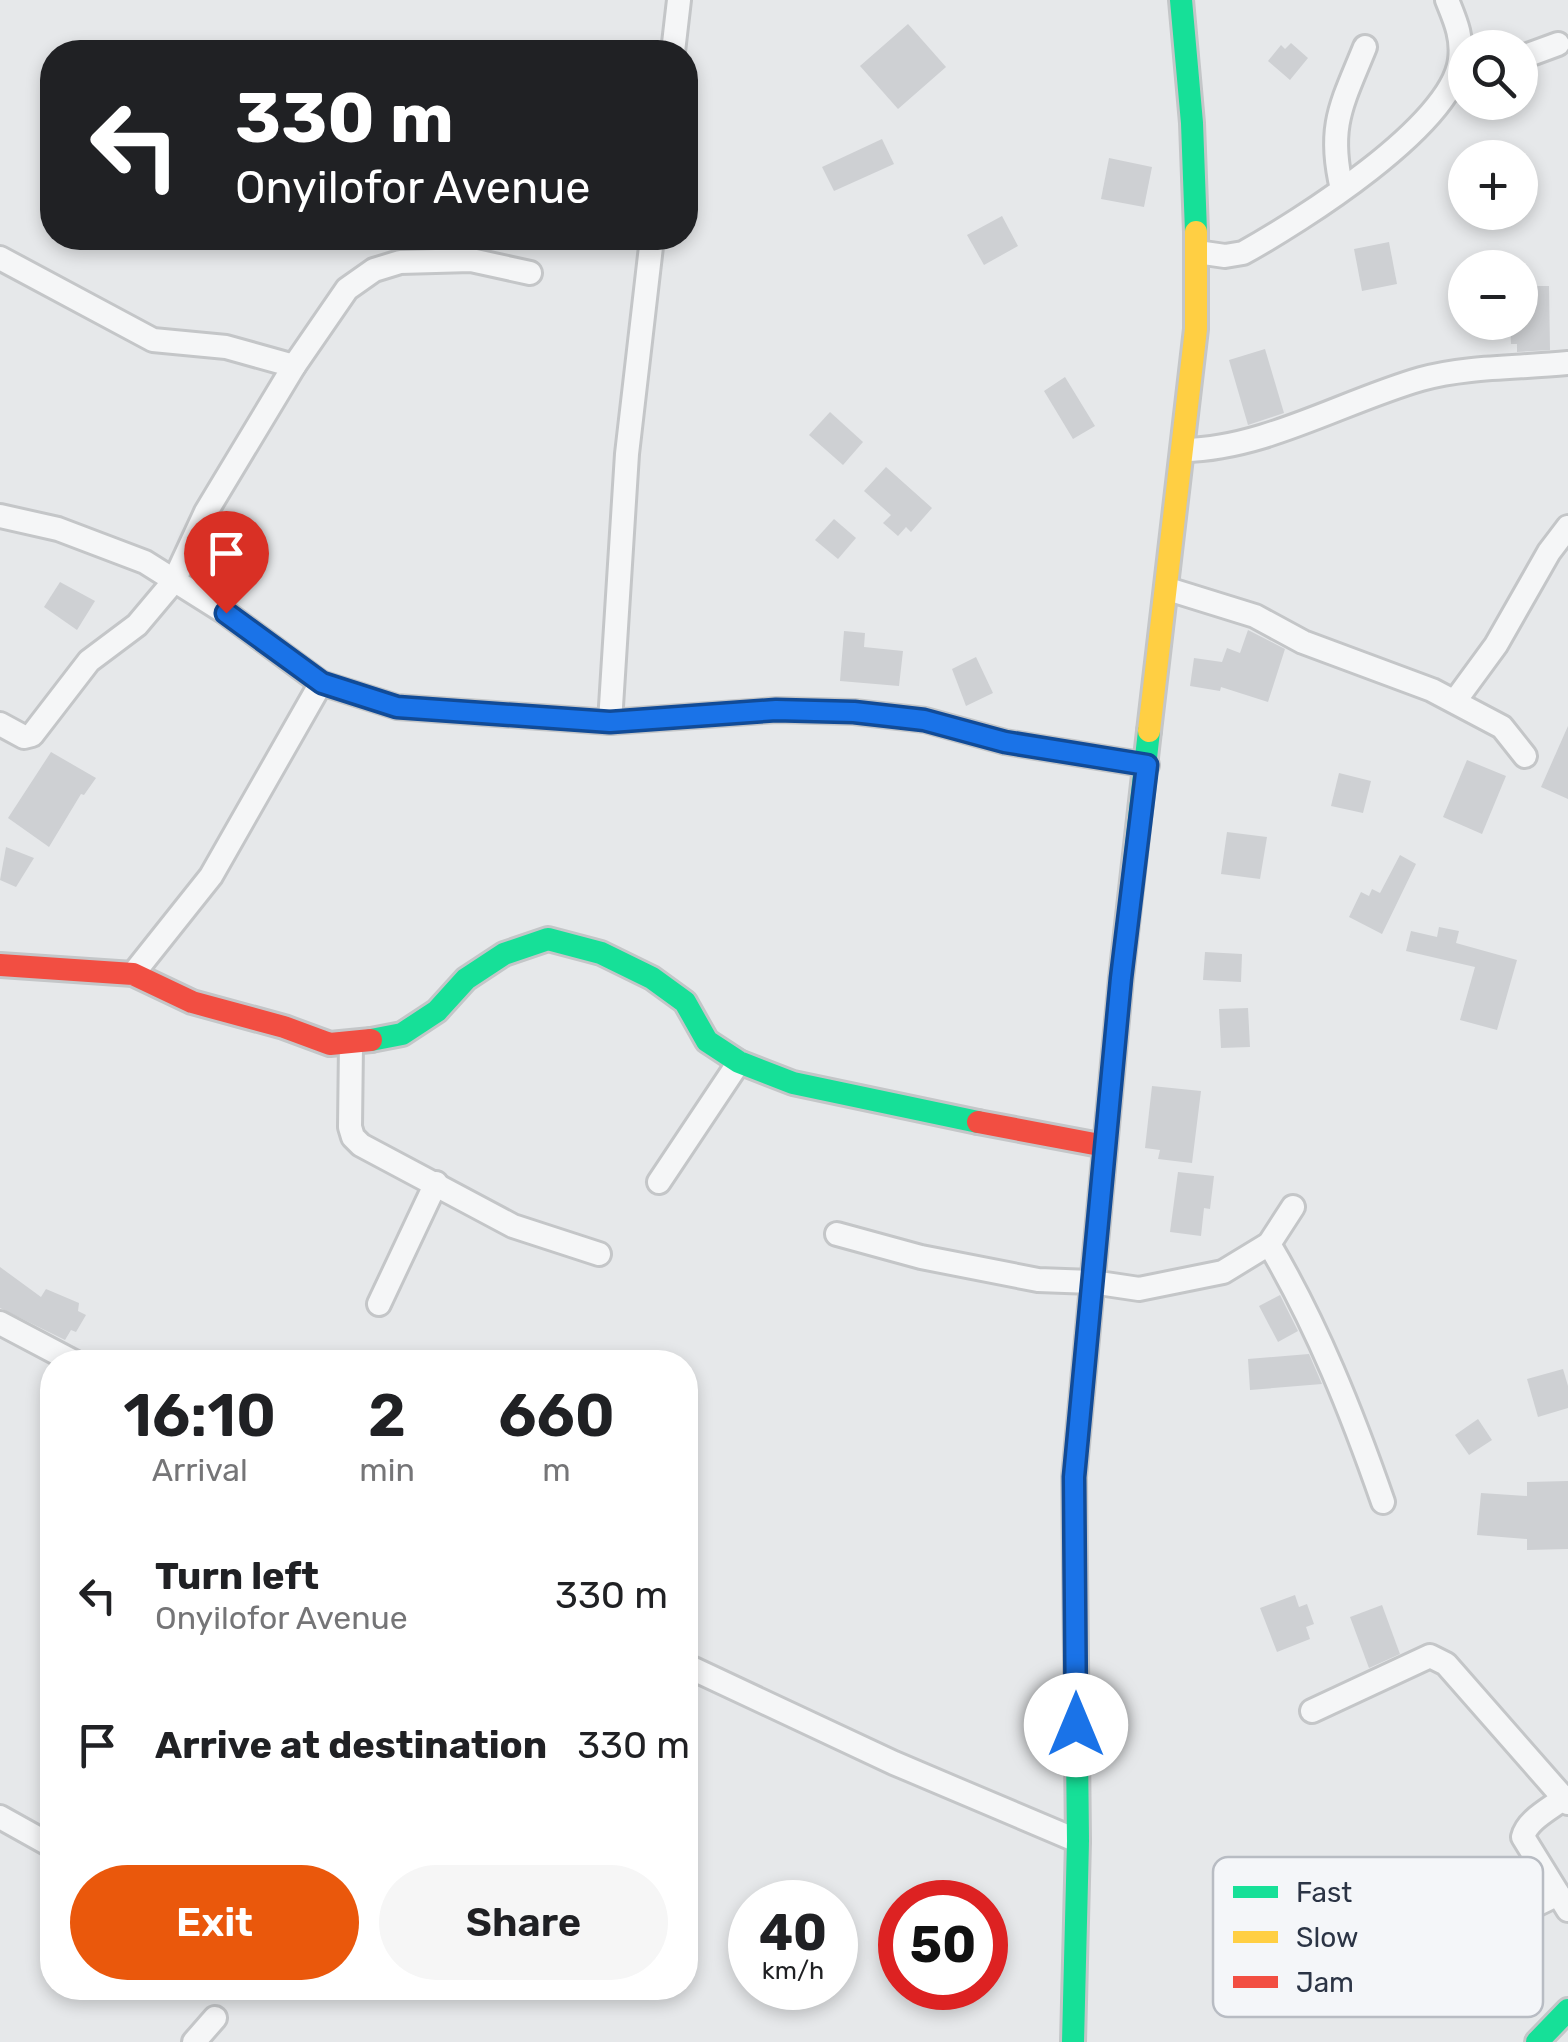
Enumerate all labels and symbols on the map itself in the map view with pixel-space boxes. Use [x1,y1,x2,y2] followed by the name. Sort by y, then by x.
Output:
[184,511,269,614] pin
[1024,1673,1128,1777] position arrow
[1213,1857,1543,2017] legend
[1296,1876,1352,1909] text: Fast
[878,1880,1008,2010] speed limit sign: 50
[1296,1921,1358,1954] text: Slow
[1296,1966,1354,1999] text: Jam

